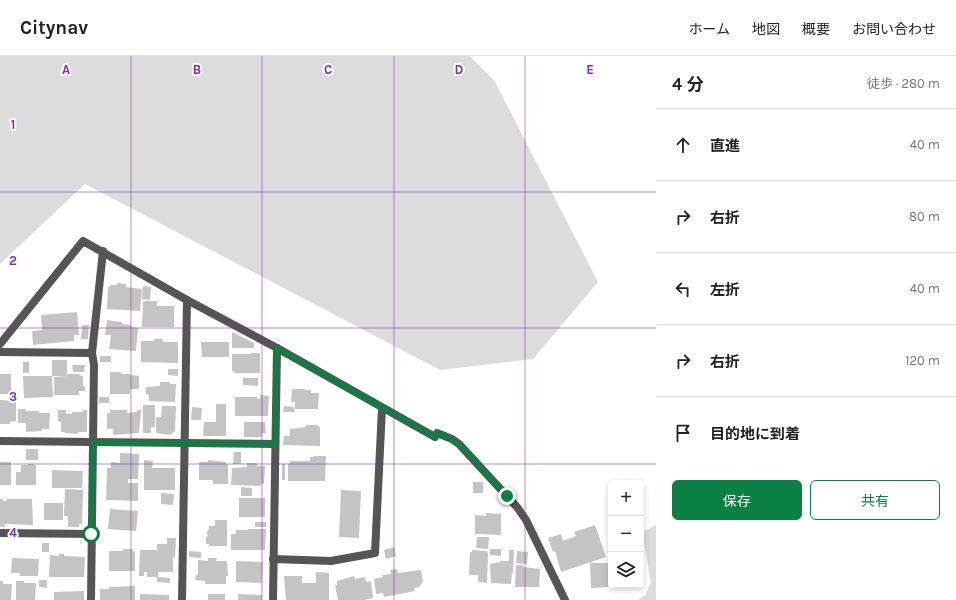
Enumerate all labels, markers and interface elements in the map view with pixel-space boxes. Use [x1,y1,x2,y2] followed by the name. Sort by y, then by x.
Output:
[20,17,88,39] text: Citynav
[688,21,730,38] text: ホーム
[752,21,780,38] text: 地図
[802,21,830,38] text: 概要
[852,21,936,38] text: お問い合わせ
[62,62,70,77] text: A
[193,62,201,77] text: B
[324,62,332,77] text: C
[455,62,464,77] text: D
[586,62,594,77] text: E
[672,74,703,94] text: 4 分
[867,76,940,91] text: 徒歩 · 280 m
[11,117,15,132] text: 1
[672,134,694,156] icon: ahead
[710,137,740,155] text: 直進
[910,137,940,152] text: 40 m
[672,206,694,228] icon: right
[710,209,740,227] text: 右折
[909,209,940,224] text: 80 m
[9,253,17,268] text: 2
[672,278,694,300] icon: left
[710,281,740,299] text: 左折
[910,281,940,296] text: 40 m
[672,350,694,372] icon: right
[710,353,740,371] text: 右折
[905,353,940,368] text: 120 m
[9,389,17,404] text: 3
[672,422,694,444] icon: arrive
[710,425,800,443] text: 目的地に到着
[608,480,644,588] map controls
[608,480,644,516] button: +
[672,480,802,520] button: 保存
[810,480,940,520] button: 共有
[498,487,516,505] route end
[608,516,644,552] button: −
[9,525,17,540] text: 4
[82,525,100,543] route start
[608,552,644,588] button: layers

